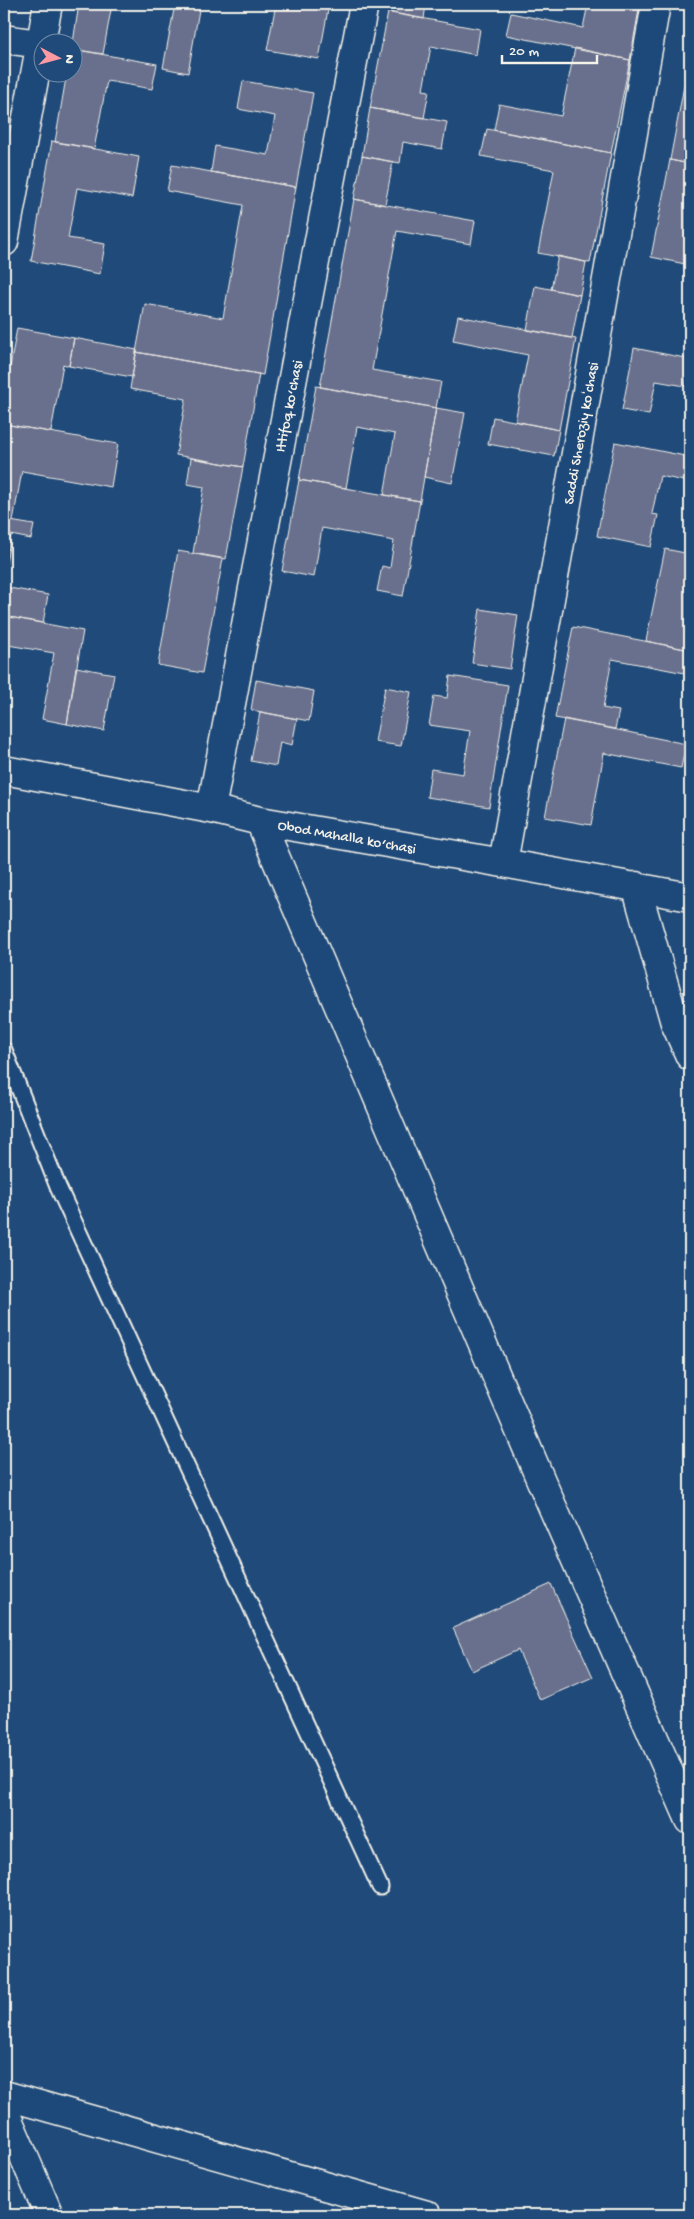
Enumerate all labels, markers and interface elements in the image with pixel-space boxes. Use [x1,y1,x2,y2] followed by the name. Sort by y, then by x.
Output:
[32,32,82,82] north arrow
[502,32,596,64] scale bar
[509,43,539,61] text: 20 m
[60,54,77,65] text: N
[272,359,308,454] street label: Ittifoq ko‘chasi
[561,361,603,506] street label: Saddi Sheroziy koʻchasi
[276,817,417,859] street label: Obod Mahalla ko‘chasi

